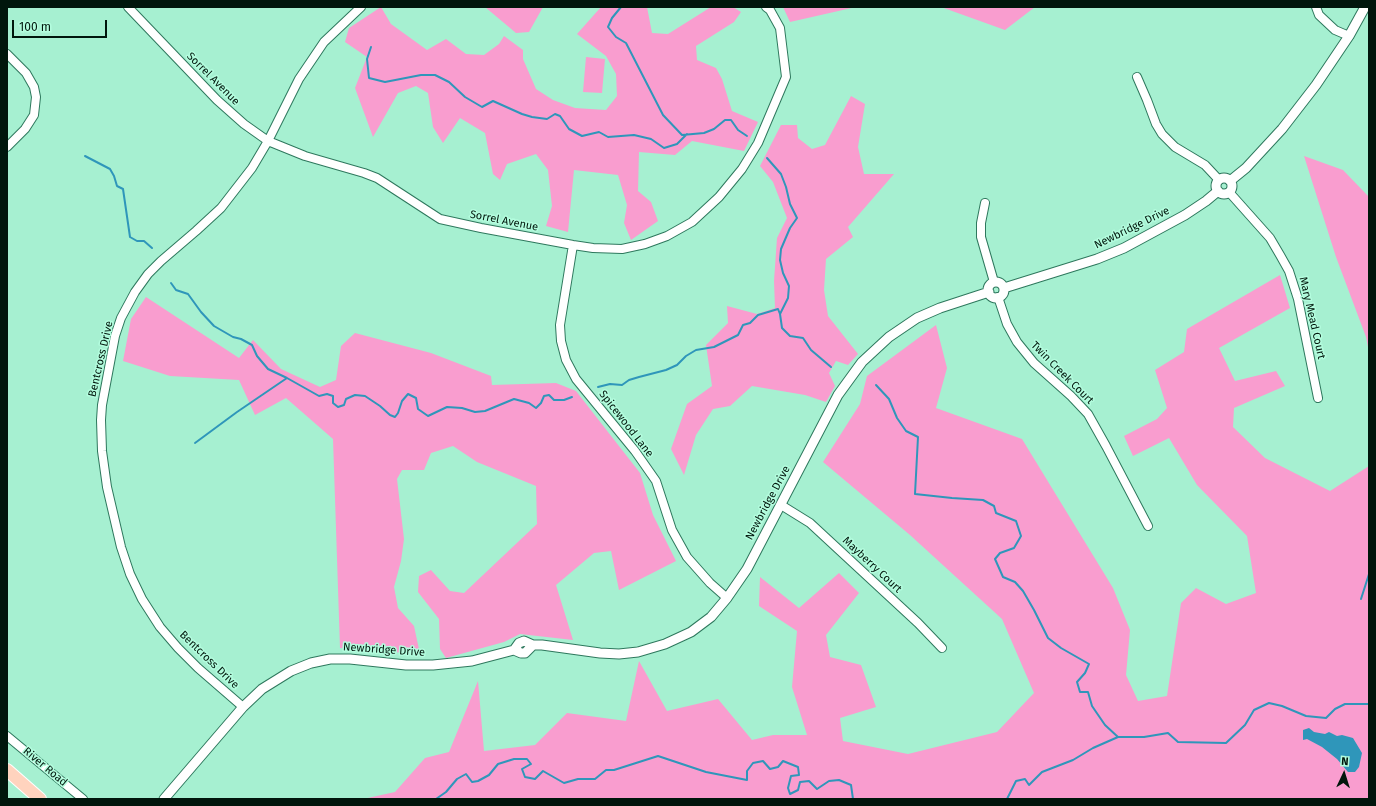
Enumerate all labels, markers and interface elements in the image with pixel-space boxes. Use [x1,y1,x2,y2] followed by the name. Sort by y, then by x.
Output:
[14,12,109,38] scale bar
[19,20,51,34] text: 100 m
[184,50,242,108] street label: Sorrel Avenue
[1092,204,1172,252] street label: Newbridge Drive
[469,208,539,234] street label: Sorrel Avenue
[1296,276,1328,360] street label: Mary Mead Court
[86,320,116,398] street label: Bentcross Drive
[1028,339,1096,407] street label: Twin Creek Court
[596,388,656,460] street label: Spicewood Lane
[743,464,793,542] street label: Newbridge Drive
[840,534,904,596] street label: Mayberry Court
[177,628,241,692] street label: Bentcross Drive
[343,641,425,659] street label: Newbridge Drive
[20,745,70,789] street label: River Road
[1324,754,1364,794] north arrow
[1341,755,1349,768] text: N

